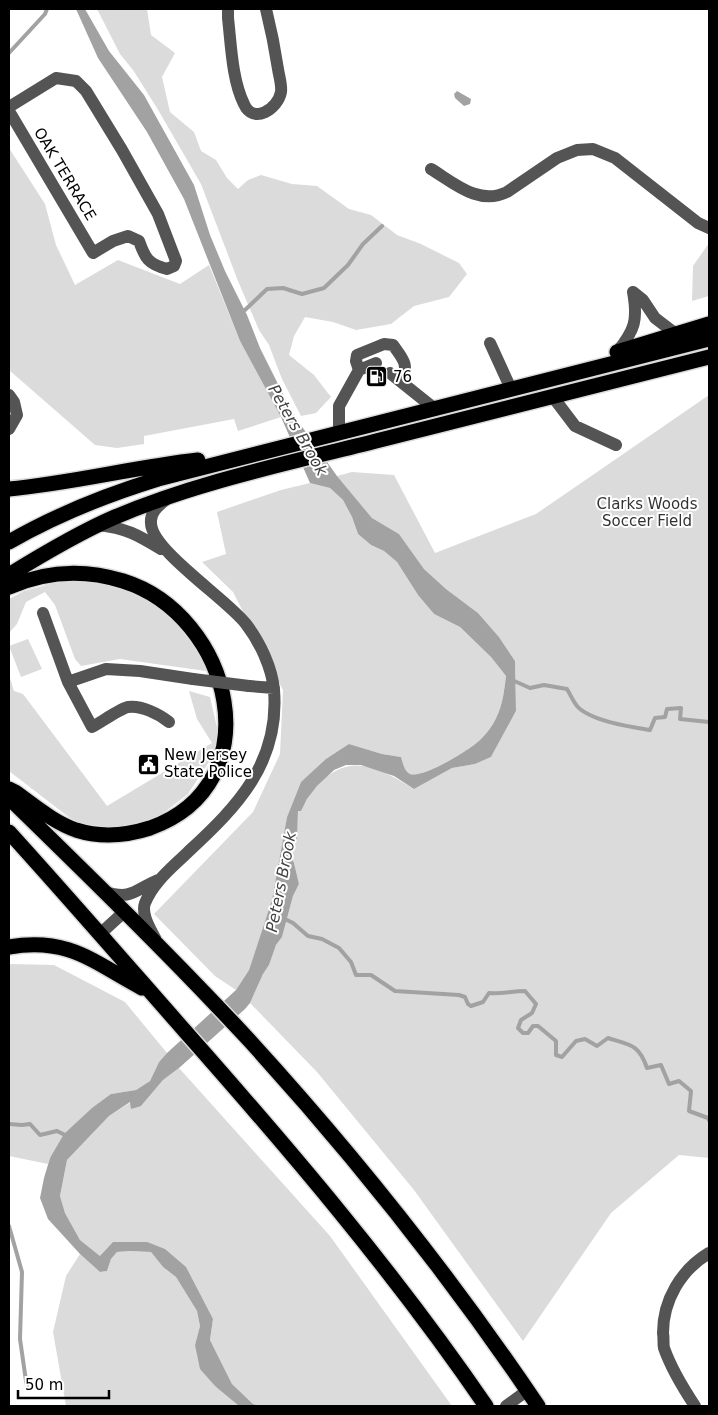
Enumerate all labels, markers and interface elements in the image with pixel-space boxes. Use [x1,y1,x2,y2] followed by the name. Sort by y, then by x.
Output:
[30,124,100,224] street label: OAK TERRACE
[365,365,389,389] fuel station icon: 76
[393,368,412,386] place label: 76
[264,381,332,480] water label: Peters Brook
[597,495,698,530] park label: Clarks Woods Soccer Field
[164,746,252,781] place label: New Jersey State Police
[136,752,160,776] public building icon: New Jersey State Police
[262,829,300,934] water label: Peters Brook
[18,1368,109,1400] scale bar
[25,1376,63,1394] text: 50 m

